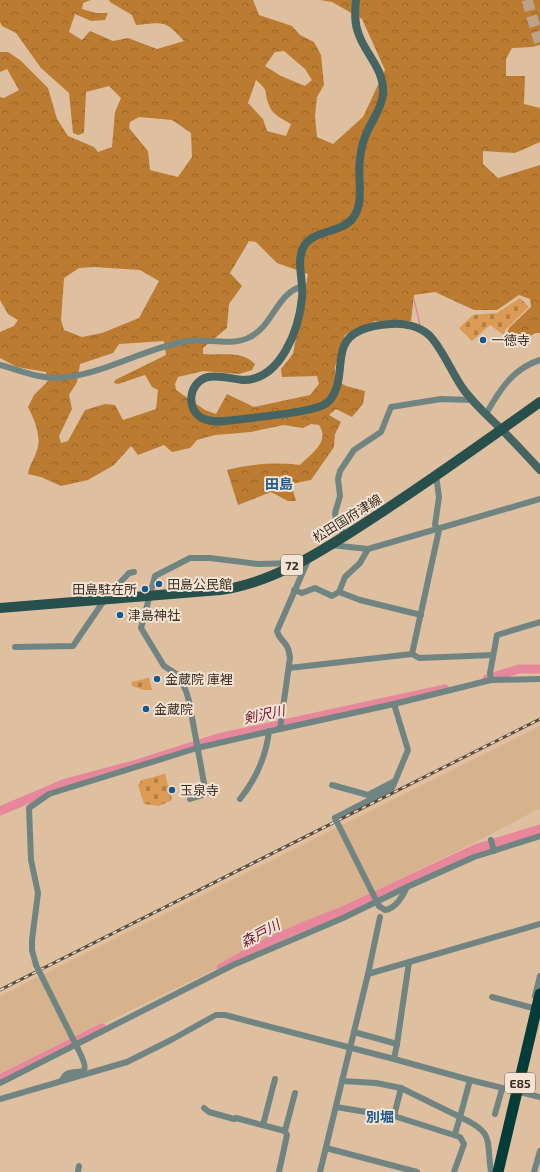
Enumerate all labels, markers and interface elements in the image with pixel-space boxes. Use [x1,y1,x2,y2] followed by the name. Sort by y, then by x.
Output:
[491,332,530,348] place label: 一徳寺
[478,335,488,345] marker: 一徳寺
[265,475,293,492] district label: 田島
[310,491,384,545] street label: 松田国府津線
[281,555,303,575] road number: 72
[167,576,232,592] place label: 田島公民館
[154,579,164,589] marker: 田島公民館
[72,581,137,597] place label: 田島駐在所
[140,584,150,594] marker: 田島駐在所
[128,607,180,623] place label: 津島神社
[115,610,125,620] marker: 津島神社
[165,671,233,687] place label: 金蔵院 庫裡
[152,674,162,684] marker: 金蔵院 庫裡
[154,701,193,717] place label: 金蔵院
[242,701,288,727] water label: 剣沢川
[141,704,151,714] marker: 金蔵院
[180,782,219,798] place label: 玉泉寺
[167,785,177,795] marker: 玉泉寺
[237,915,284,950] water label: 森戸川
[505,1073,535,1093] road number: E85
[366,1108,394,1125] district label: 別堀

